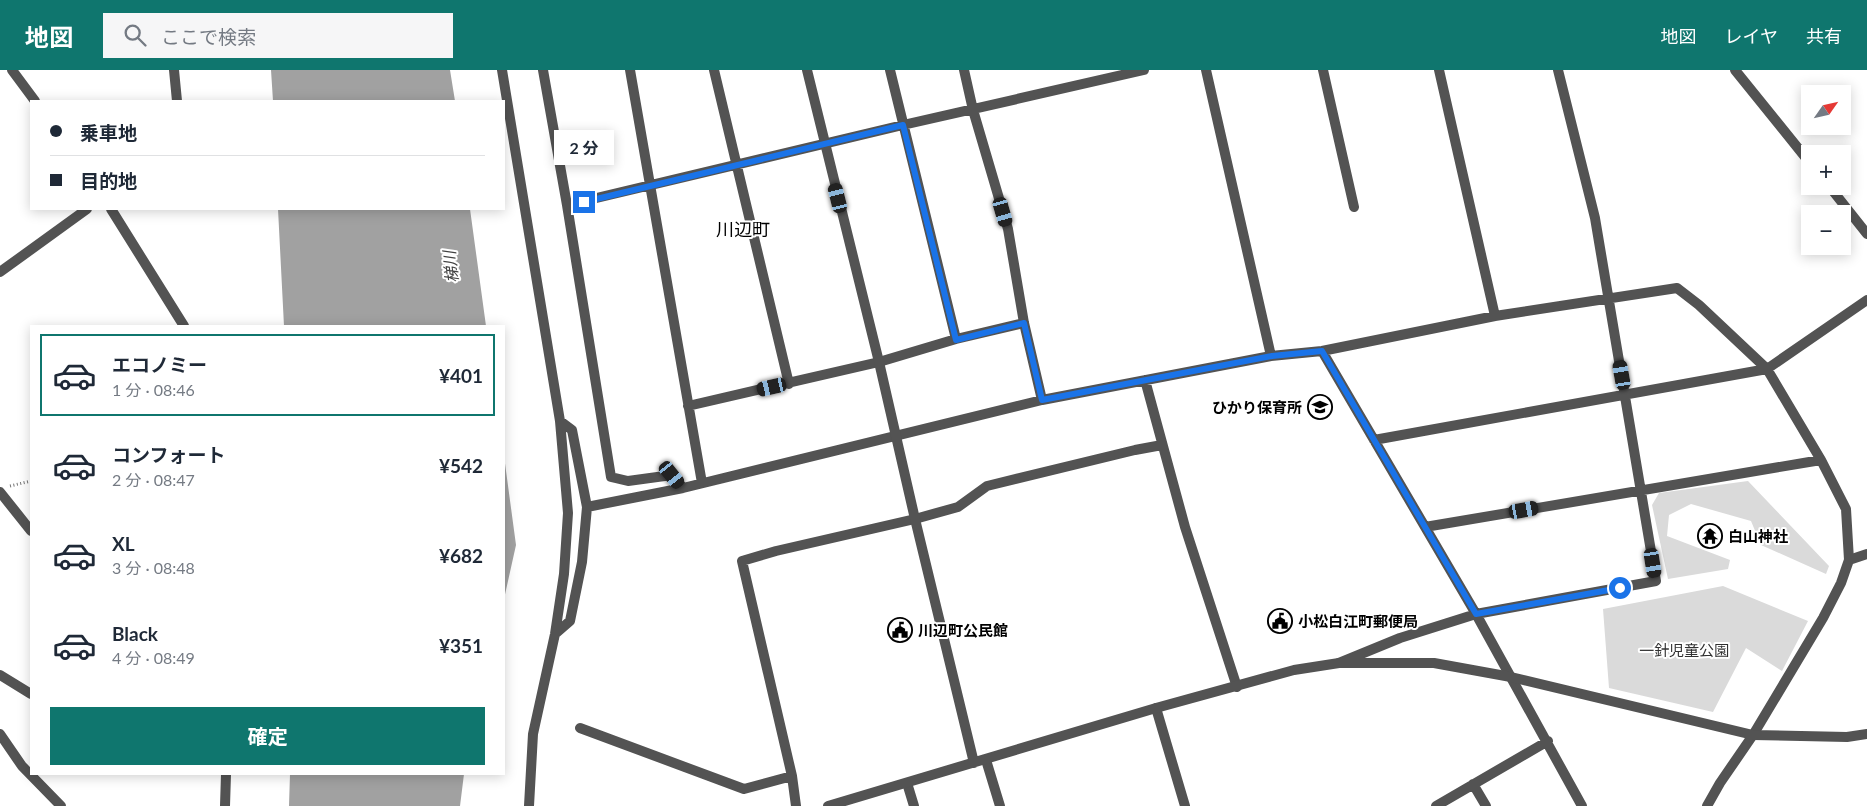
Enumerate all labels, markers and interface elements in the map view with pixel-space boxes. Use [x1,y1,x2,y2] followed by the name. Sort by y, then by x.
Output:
[103,13,453,58] search box
[121,21,149,49] icon: search
[25,22,73,51] text: 地図
[161,25,256,48] text: ここで検索
[1661,25,1697,47] text: 地図
[1725,25,1778,47] text: レイヤ
[1806,25,1842,47] text: 共有
[1801,85,1851,135] north arrow
[1801,85,1851,255] map controls
[80,121,137,144] text: 乗車地
[554,129,614,164] callout: 2 分
[569,138,599,157] text: 2 分
[1801,145,1851,195] button: +
[80,169,137,192] text: 目的地
[827,182,848,214] car
[573,191,595,213] route end
[991,196,1014,228] car
[1801,205,1851,255] button: −
[716,218,770,240] district label: 川辺町
[439,248,461,284] water label: 梯川
[52,353,97,398] icon: car
[112,353,207,376] text: エコノミー
[1612,359,1631,391] car
[439,364,483,387] text: ¥401
[755,376,788,398] car
[112,380,195,399] text: 1 分 · 08:46
[1307,394,1333,420] school or university icon: ひかり保育所
[1212,398,1302,416] place label: ひかり保育所
[52,443,97,488] icon: car
[112,443,225,466] text: コンフォート
[439,454,483,477] text: ¥542
[656,459,687,491] car
[112,470,195,489] text: 2 分 · 08:47
[1507,500,1540,520] car
[1697,523,1723,549] temple icon: 白山神社
[1728,527,1788,545] place label: 白山神社
[112,532,135,555] text: XL
[52,533,97,578] icon: car
[439,544,483,567] text: ¥682
[1643,547,1662,579] car
[112,558,195,577] text: 3 分 · 08:48
[1609,577,1631,599] route start
[1267,608,1293,634] public building icon: 小松白江町郵便局
[1298,612,1418,630] place label: 小松白江町郵便局
[887,617,913,643] public building icon: 川辺町公民館
[918,621,1008,639] place label: 川辺町公民館
[112,622,158,645] text: Black
[52,623,97,668] icon: car
[439,634,483,657] text: ¥351
[1639,641,1729,659] park label: 一針児童公園
[112,648,195,667] text: 4 分 · 08:49
[50,707,485,765] button: 確定

